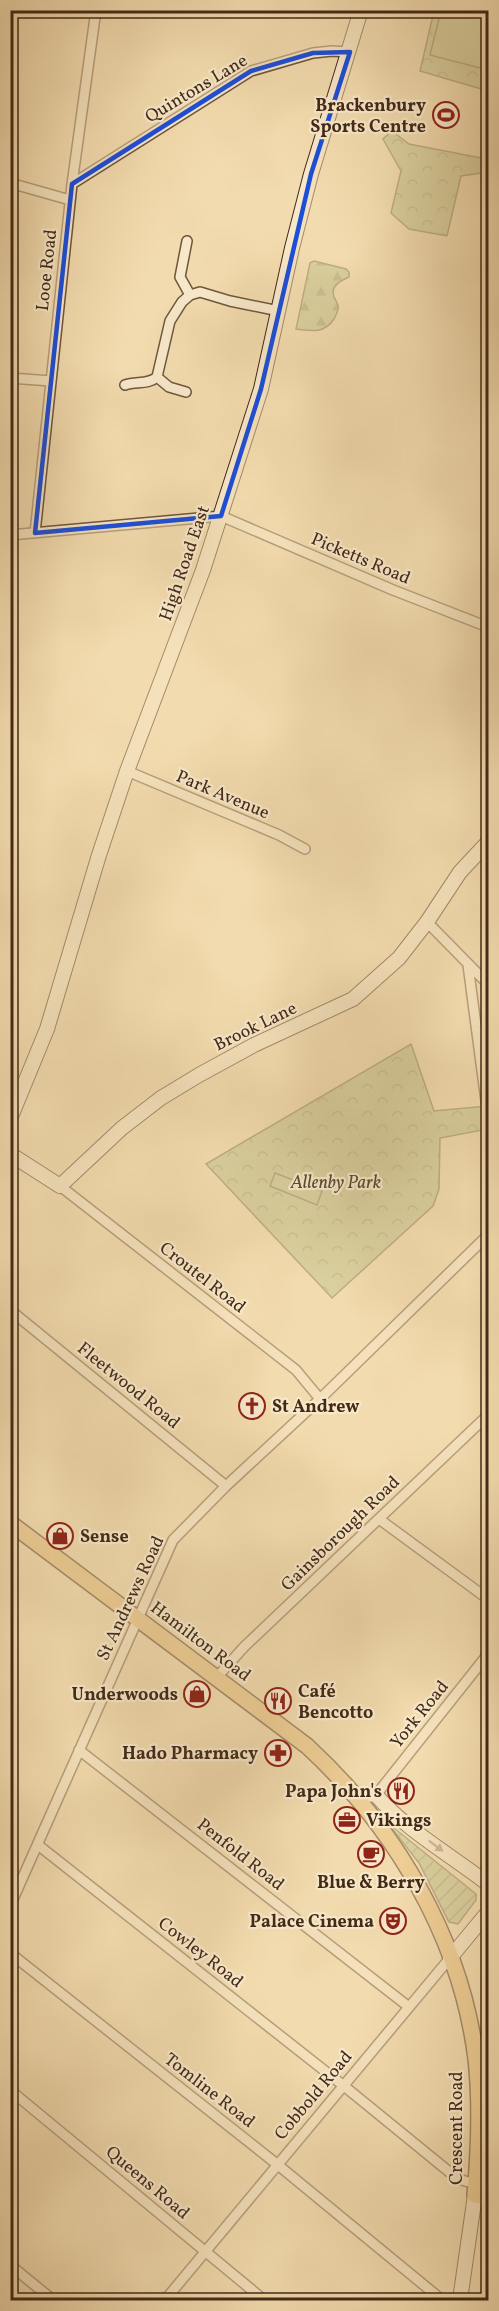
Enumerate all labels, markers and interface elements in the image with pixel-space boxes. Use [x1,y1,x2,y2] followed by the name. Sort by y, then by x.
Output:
[141,49,253,130] street label: Quintons Lane
[310,94,426,140] place label: Brackenbury Sports Centre
[431,100,461,130] sports icon: Brackenbury Sports Centre
[31,228,64,312] street label: Looe Road
[154,502,217,625] street label: High Road East
[307,527,414,592] street label: Picketts Road
[172,764,273,826] street label: Park Avenue
[210,997,301,1058] street label: Brook Lane
[290,1171,381,1196] park label: Allenby Park
[154,1237,250,1320] street label: Croutel Road
[71,1337,185,1436] street label: Fleetwood Road
[237,1391,267,1421] church icon: St Andrew
[272,1395,359,1420] place label: St Andrew
[276,1471,406,1598] street label: Gainsborough Road
[45,1521,75,1551] shop icon: Sense
[80,1525,129,1550] place label: Sense
[91,1532,171,1665] street label: St Andrews Road
[145,1596,256,1688] street label: Hamilton Road
[385,1676,455,1754] street label: York Road
[182,1679,212,1709] shop icon: Underwoods
[298,1680,373,1726] place label: Café Bencotto
[72,1683,178,1708] place label: Underwoods
[263,1686,293,1716] restaurant icon: Café Bencotto
[263,1738,293,1768] pharmacy icon: Hado Pharmacy
[122,1742,258,1767] place label: Hado Pharmacy
[386,1776,416,1806] restaurant icon: Papa John's
[285,1780,382,1805] place label: Papa John's
[332,1805,362,1835] office icon: Vikings
[366,1809,431,1834] place label: Vikings
[191,1813,289,1897] street label: Penfold Road
[356,1839,386,1869] cafe icon: Blue & Berry
[428,1840,443,1852] one-way arrow
[317,1871,425,1896] place label: Blue & Berry
[378,1906,408,1936] theatre icon: Palace Cinema
[250,1910,374,1935] place label: Palace Cinema
[152,1912,248,1995] street label: Cowley Road
[269,2046,359,2146] street label: Cobbold Road
[158,2048,260,2135] street label: Tomline Road
[445,2071,470,2185] street label: Crescent Road
[100,2140,195,2226] street label: Queens Road

